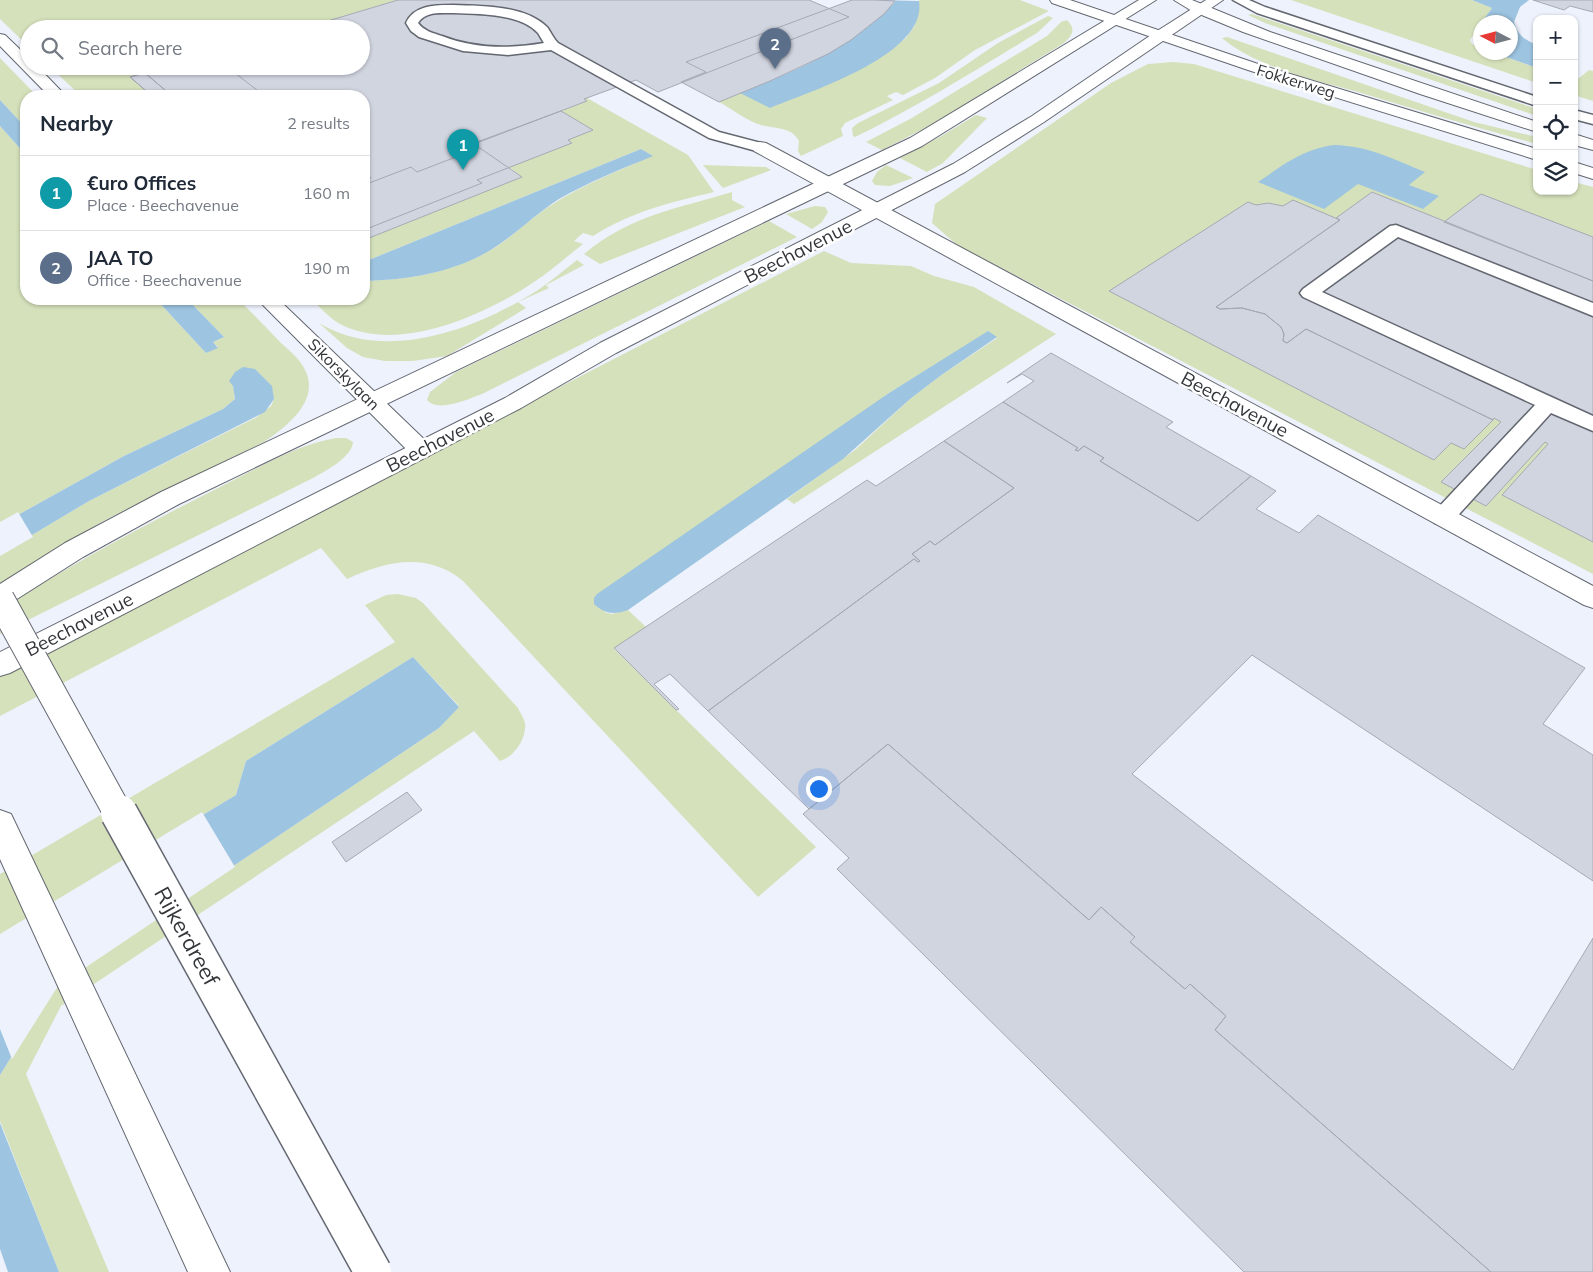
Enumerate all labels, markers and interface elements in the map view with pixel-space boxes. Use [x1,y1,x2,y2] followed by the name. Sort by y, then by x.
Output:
[1473,15,1518,60] north arrow
[1533,15,1578,195] map controls
[1533,15,1578,60] button: +
[20,20,370,75] search box
[759,28,791,69] pin: 2
[38,34,66,62] icon: search
[78,36,182,60] text: Search here
[1254,60,1338,102] street label: Fokkerweg
[1533,60,1578,105] button: −
[1533,105,1578,150] button: locate
[40,110,113,136] text: Nearby
[287,113,350,133] text: 2 results
[447,129,479,170] pin: 1
[1533,150,1578,195] button: layers
[87,171,196,195] text: €uro Offices
[51,183,61,203] text: 1
[303,183,350,203] text: 160 m
[87,195,239,215] text: Place · Beechavenue
[740,213,856,289] street label: Beechavenue
[87,246,153,270] text: JAA TO
[51,258,61,278] text: 2
[303,258,350,278] text: 190 m
[87,270,242,290] text: Office · Beechavenue
[304,334,384,414] street label: Sikorskylaan
[1177,366,1293,442] street label: Beechavenue
[382,402,498,478] street label: Beechavenue
[21,586,137,662] street label: Beechavenue
[806,776,832,802] your location
[148,882,226,991] street label: Rijkerdreef

